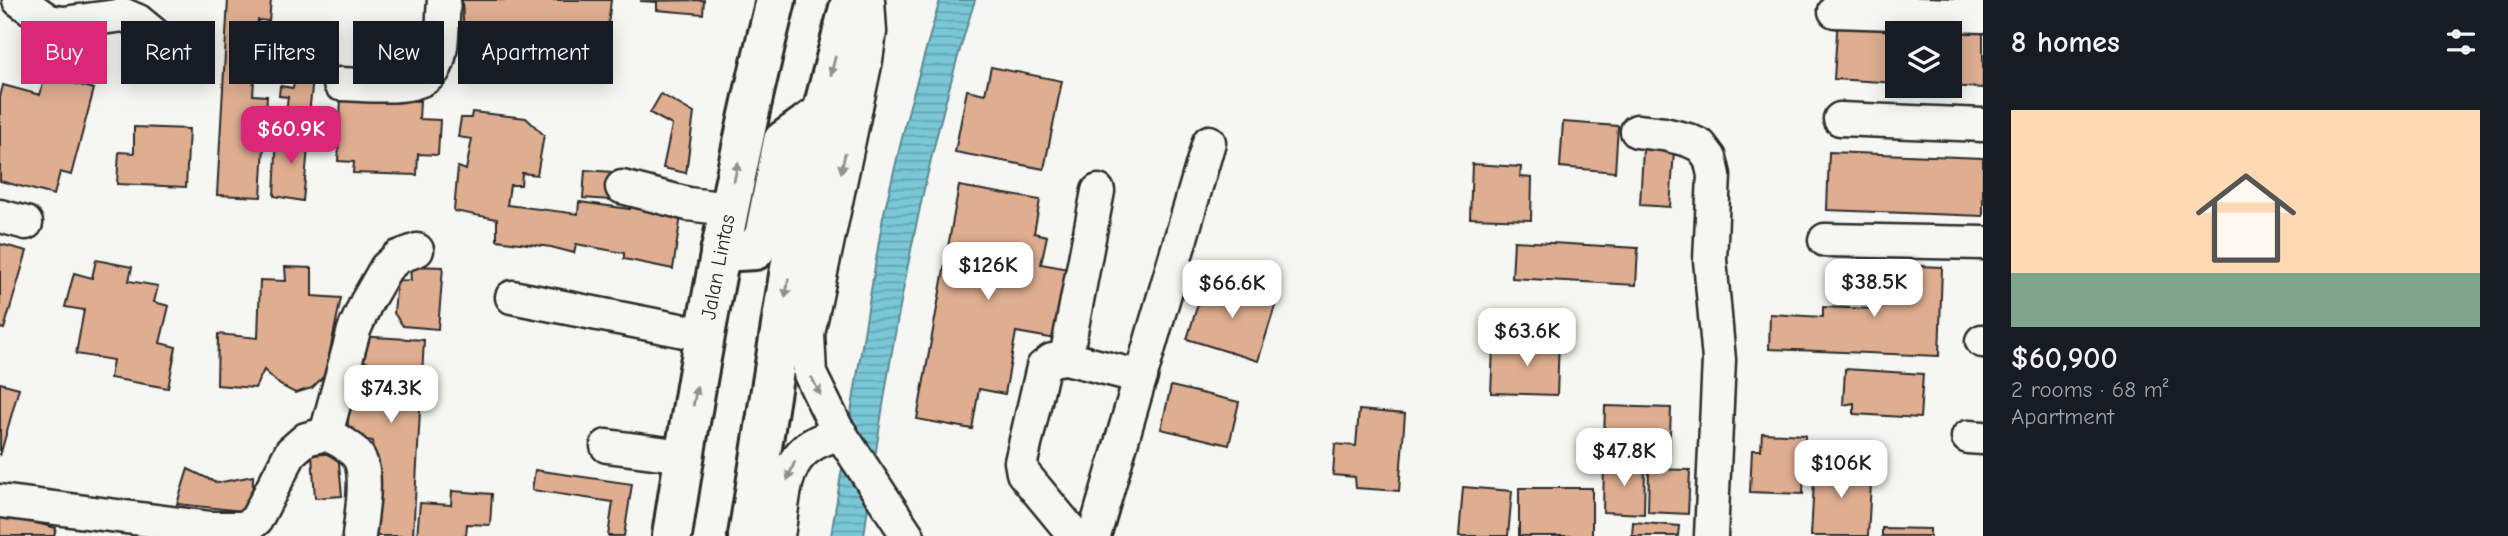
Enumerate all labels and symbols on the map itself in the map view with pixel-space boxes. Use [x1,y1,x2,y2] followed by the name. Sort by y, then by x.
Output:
[827,55,838,77] one-way arrow
[234,106,348,166] pin: $60.9K
[837,152,848,174] one-way arrow
[731,161,742,183] one-way arrow
[696,212,740,321] street label: Jalan Lintas
[939,243,1037,302] pin: $126K
[1175,260,1289,320] pin: $66.6K
[1817,260,1931,319] pin: $38.5K
[781,278,792,300] one-way arrow
[1470,308,1584,368] pin: $63.6K
[334,366,448,425] pin: $74.3K
[810,376,821,396] one-way arrow
[689,385,700,407] one-way arrow
[1567,428,1681,488] pin: $47.8K
[1792,440,1890,500] pin: $106K
[786,461,797,482] one-way arrow

